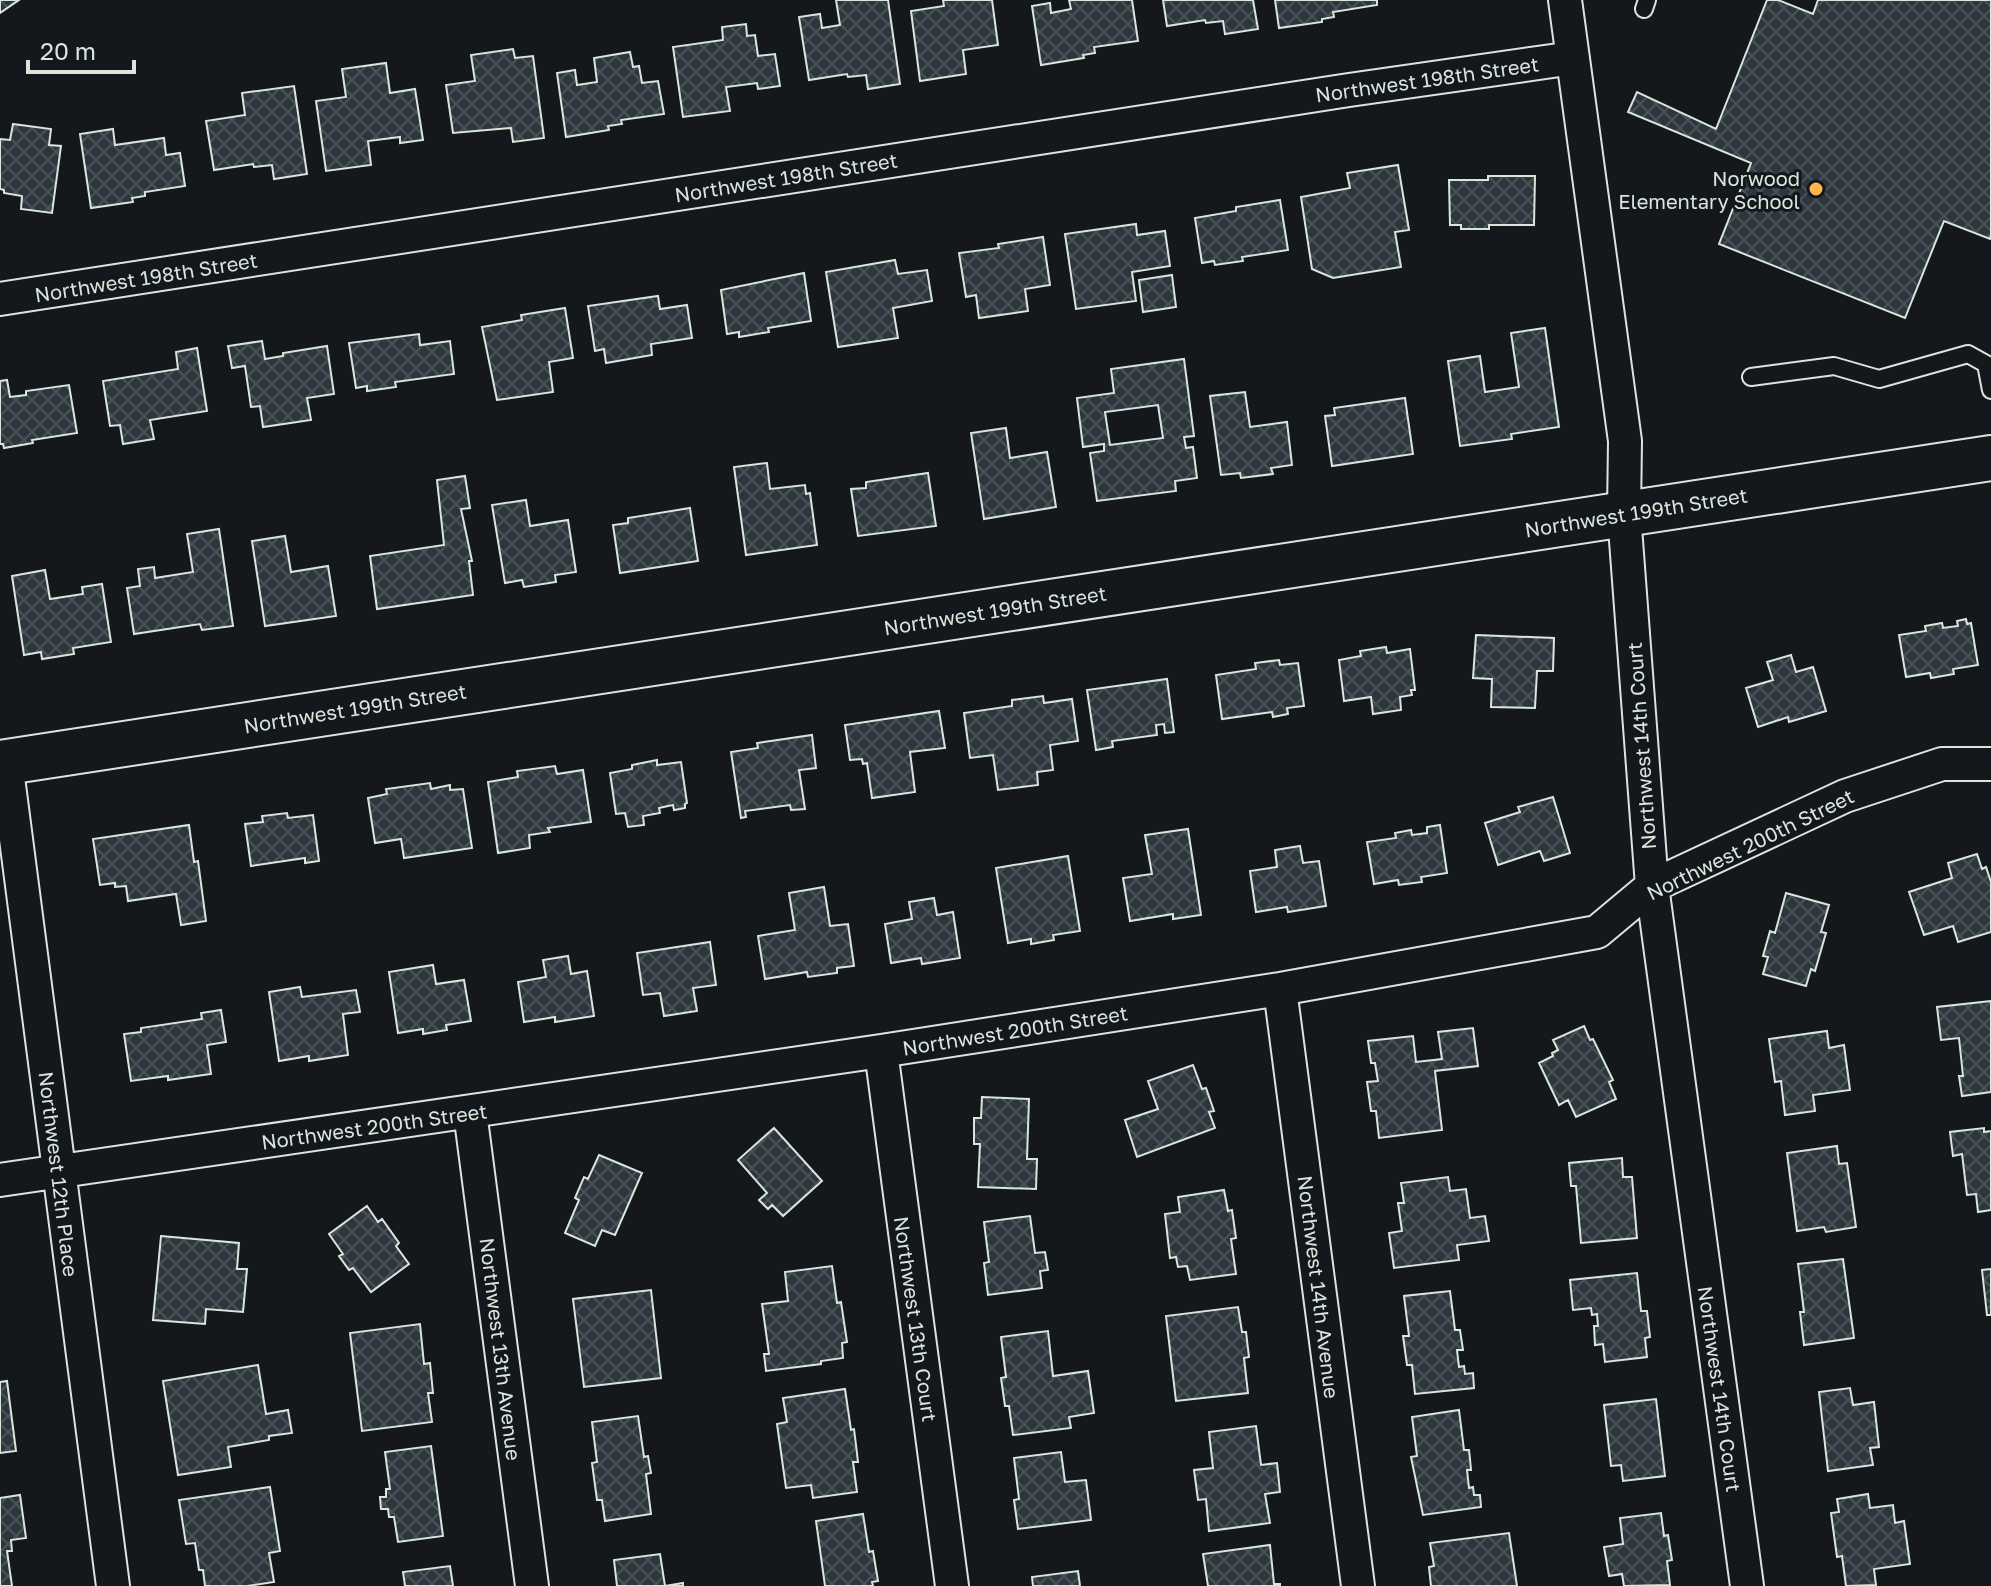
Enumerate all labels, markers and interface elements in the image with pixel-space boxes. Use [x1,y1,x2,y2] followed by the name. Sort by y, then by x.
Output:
[28,24,134,74] scale bar
[40,36,96,65] text: 20 m
[1314,51,1540,107] street label: Northwest 198th Street
[673,148,899,206] street label: Northwest 198th Street
[1618,166,1800,213] place label: Norwood Elementary School
[1807,180,1825,198] marker: Norwood Elementary School
[33,248,259,306] street label: Northwest 198th Street
[1523,483,1749,541] street label: Northwest 199th Street
[882,581,1108,639] street label: Northwest 199th Street
[1622,642,1660,850] street label: Northwest 14th Court
[242,679,468,737] street label: Northwest 199th Street
[1642,783,1858,905] street label: Northwest 200th Street
[901,1000,1129,1060] street label: Northwest 200th Street
[34,1070,84,1278] street label: Northwest 12th Place
[260,1098,488,1154] street label: Northwest 200th Street
[1293,1174,1345,1400] street label: Northwest 14th Avenue
[890,1215,942,1423] street label: Northwest 13th Court
[475,1236,527,1462] street label: Northwest 13th Avenue
[1694,1284,1746,1494] street label: Northwest 14th Court

